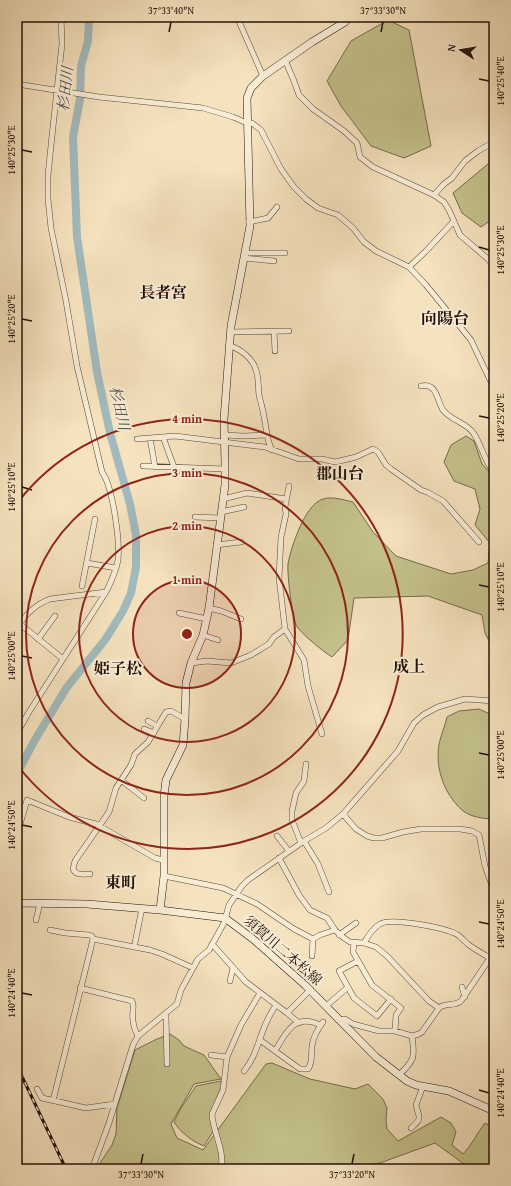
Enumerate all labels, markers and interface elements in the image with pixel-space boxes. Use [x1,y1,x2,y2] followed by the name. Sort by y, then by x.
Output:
[148,3,194,18] text: 37°33'40"N
[360,3,406,18] text: 37°33'30"N
[441,30,481,70] north arrow
[443,42,460,53] text: N
[493,56,508,106] text: 140°25'40"E
[52,64,78,112] water label: 杉田川
[4,125,19,175] text: 140°25'30"E
[493,225,508,275] text: 140°25'30"E
[139,280,187,304] district label: 長者宮
[4,294,19,344] text: 140°25'20"E
[421,306,469,330] district label: 向陽台
[105,384,136,434] water label: 杉田川
[493,393,508,443] text: 140°25'20"E
[172,410,202,427] text: 4 min
[316,461,364,485] district label: 郡山台
[4,462,19,512] text: 140°25'10"E
[172,464,202,481] text: 3 min
[172,517,202,534] text: 2 min
[493,562,508,612] text: 140°25'10"E
[172,571,202,588] text: 1 min
[180,627,194,641] centre of rings
[4,631,19,681] text: 140°25'00"E
[393,654,425,678] district label: 成上
[94,656,142,680] district label: 姫子松
[493,730,508,780] text: 140°25'00"E
[4,800,19,850] text: 140°24'50"E
[105,870,137,894] district label: 東町
[493,899,508,949] text: 140°24'50"E
[239,910,327,990] street label: 須賀川二本松線
[4,968,19,1018] text: 140°24'40"E
[493,1068,508,1118] text: 140°24'40"E
[118,1167,164,1182] text: 37°33'30"N
[329,1167,375,1182] text: 37°33'20"N

